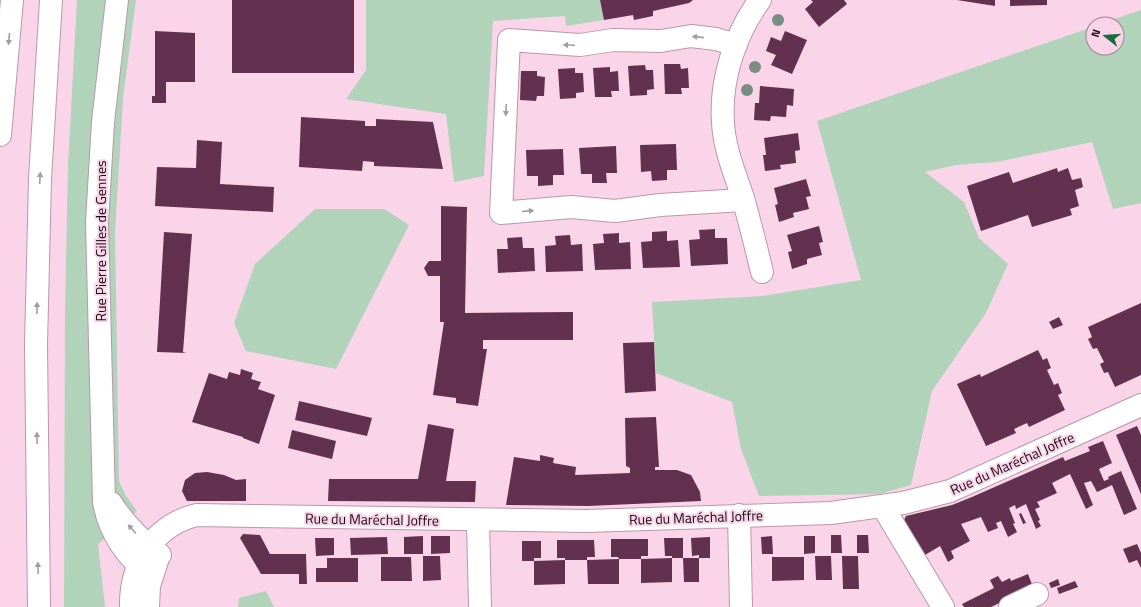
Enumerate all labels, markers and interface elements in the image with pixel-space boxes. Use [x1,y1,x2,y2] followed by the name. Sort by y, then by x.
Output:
[1085,16,1125,56] north arrow
[1087,27,1104,39] text: N
[5,33,12,45] one-way arrow
[692,33,704,40] one-way arrow
[562,42,575,48] one-way arrow
[502,104,509,116] one-way arrow
[90,161,111,322] street label: Rue Pierre Gilles de Gennes
[37,172,44,184] one-way arrow
[522,207,534,214] one-way arrow
[34,301,40,314] one-way arrow
[947,426,1077,500] street label: Rue du Maréchal Joffre
[34,431,40,444] one-way arrow
[629,504,763,530] street label: Rue du Maréchal Joffre
[305,507,439,531] street label: Rue du Maréchal Joffre
[127,524,136,534] one-way arrow
[35,562,42,574] one-way arrow

